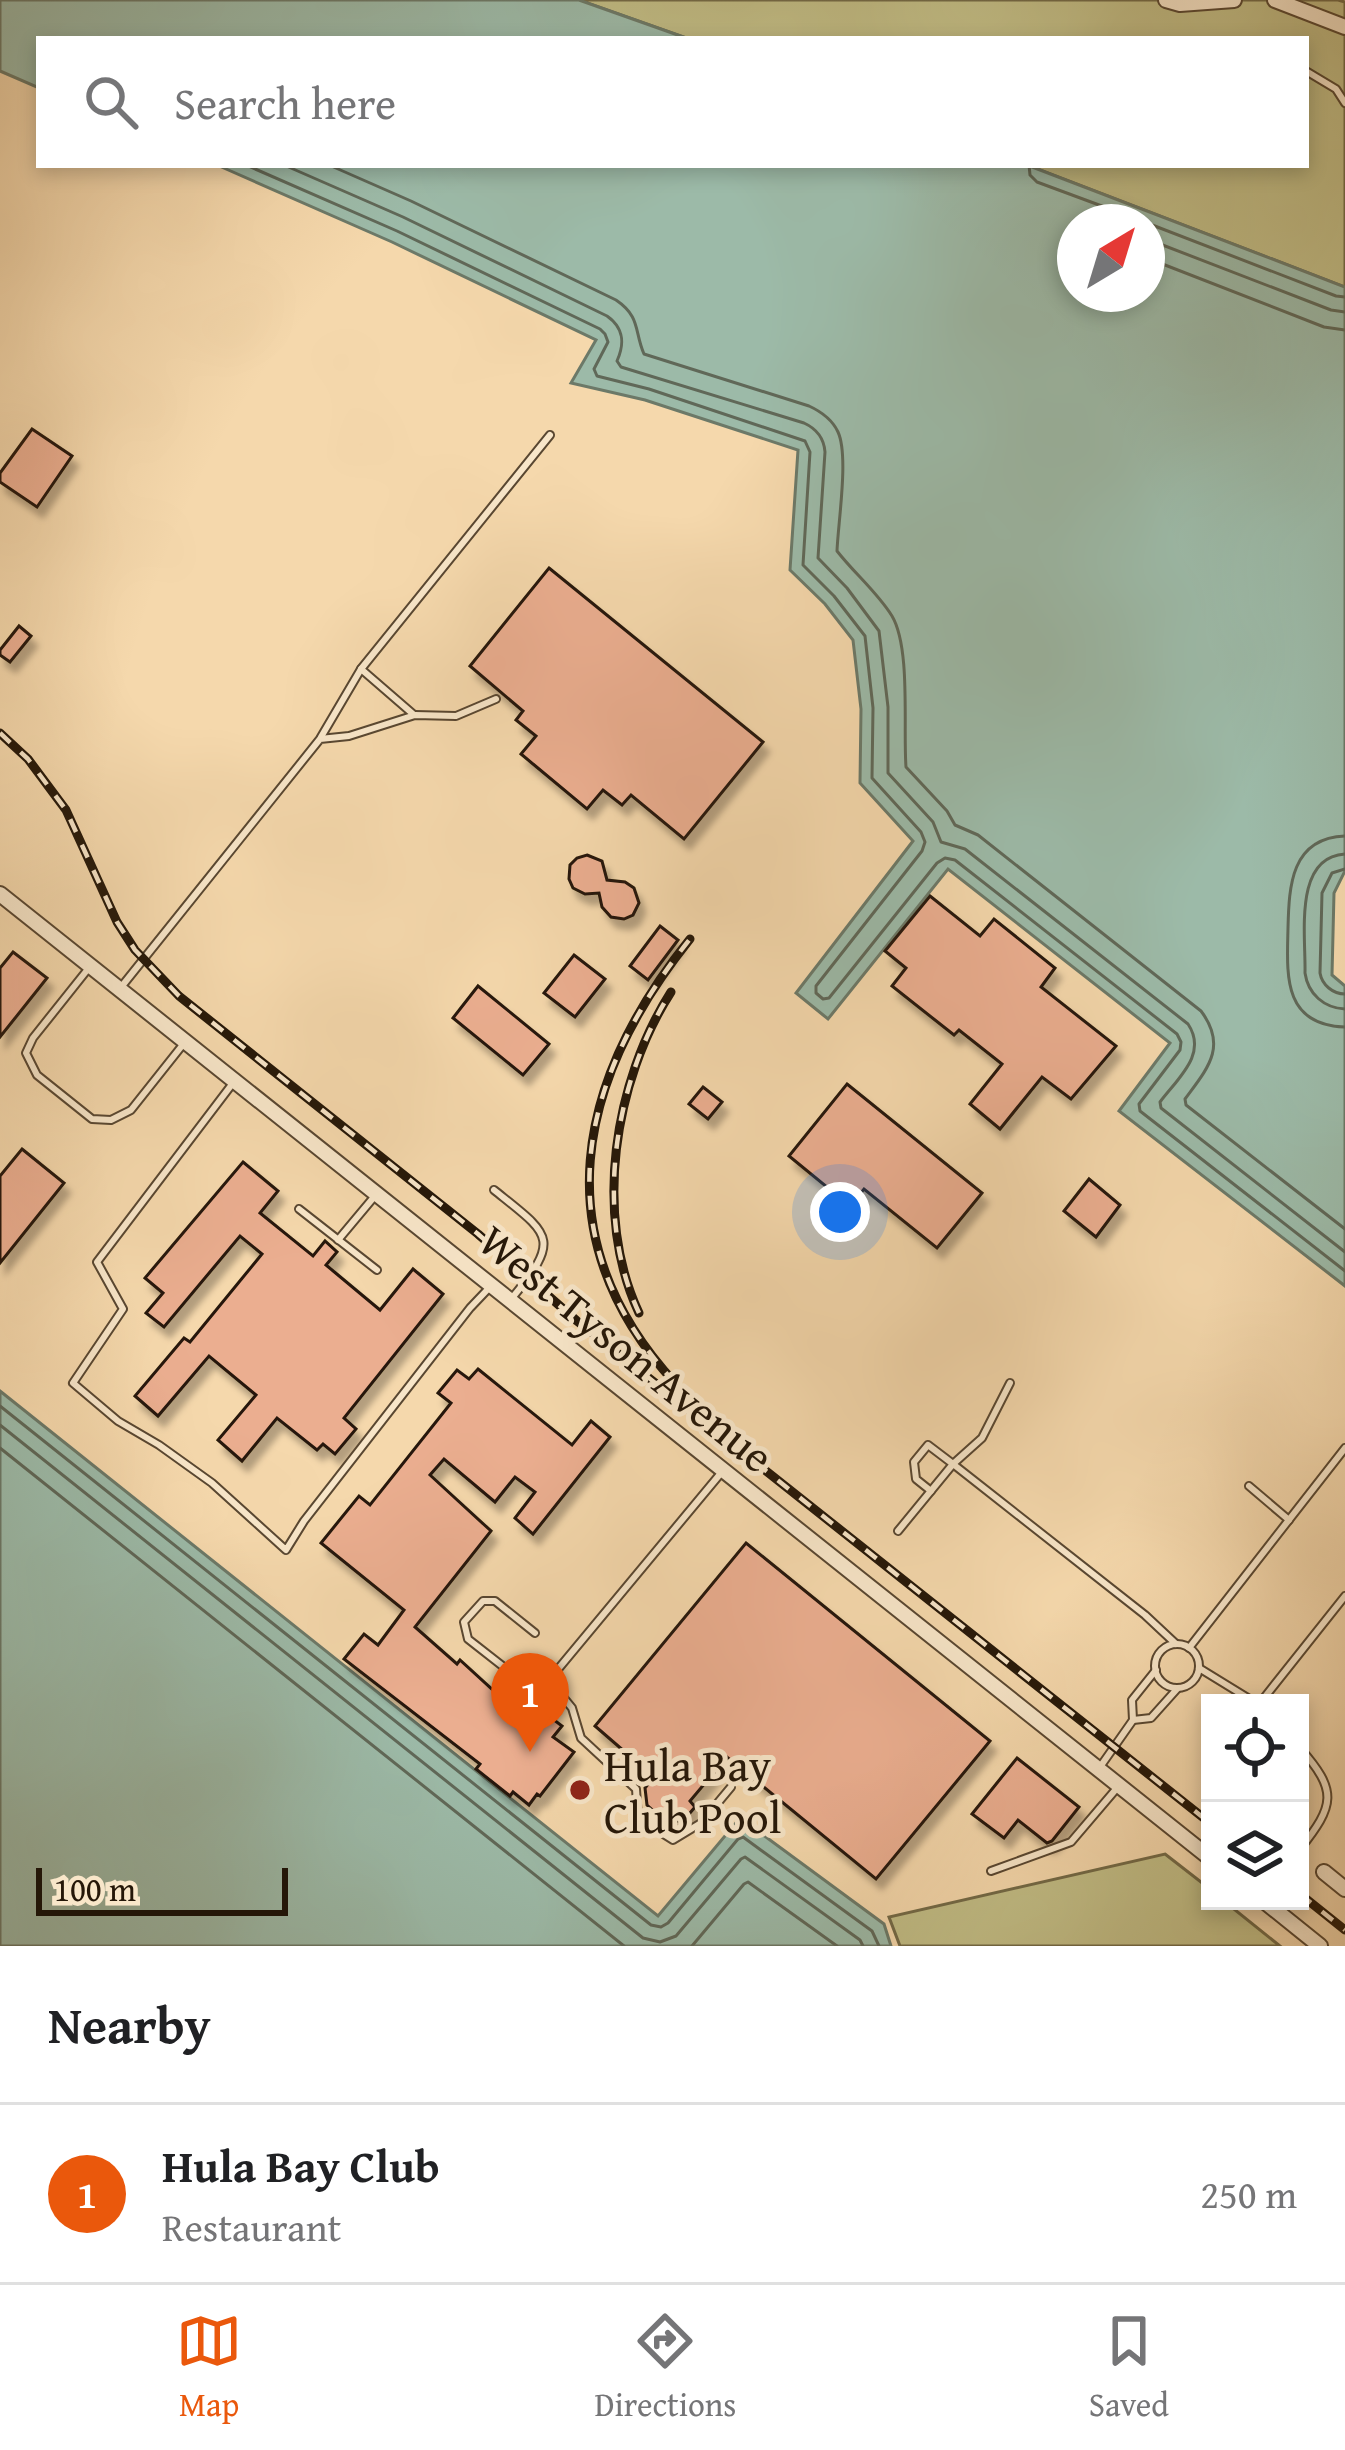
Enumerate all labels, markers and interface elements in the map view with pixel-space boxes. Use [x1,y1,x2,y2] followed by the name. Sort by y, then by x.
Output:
[36,36,1309,168] search box
[78,69,144,135] icon: search
[174,70,396,135] text: Search here
[1057,204,1165,312] north arrow
[810,1182,870,1242] your location
[465,1208,789,1488] street label: West Tyson Avenue
[491,1653,569,1752] pin: 1
[1201,1694,1309,1910] map controls
[1201,1694,1309,1802] button: locate
[604,1732,781,1849] place label: Hula Bay Club Pool
[567,1777,593,1803] marker: Hula Bay Club Pool
[1201,1802,1309,1910] button: layers
[36,1862,288,1915] scale bar
[54,1865,136,1913] text: 100 m
[48,1987,211,2062] text: Nearby
[162,2133,440,2198] text: Hula Bay Club
[77,2165,97,2222] text: 1
[1200,2165,1297,2222] text: 250 m
[162,2198,341,2255] text: Restaurant
[176,2308,242,2428] tab: Map
[595,2308,736,2428] tab: Directions
[1089,2308,1169,2428] tab: Saved

